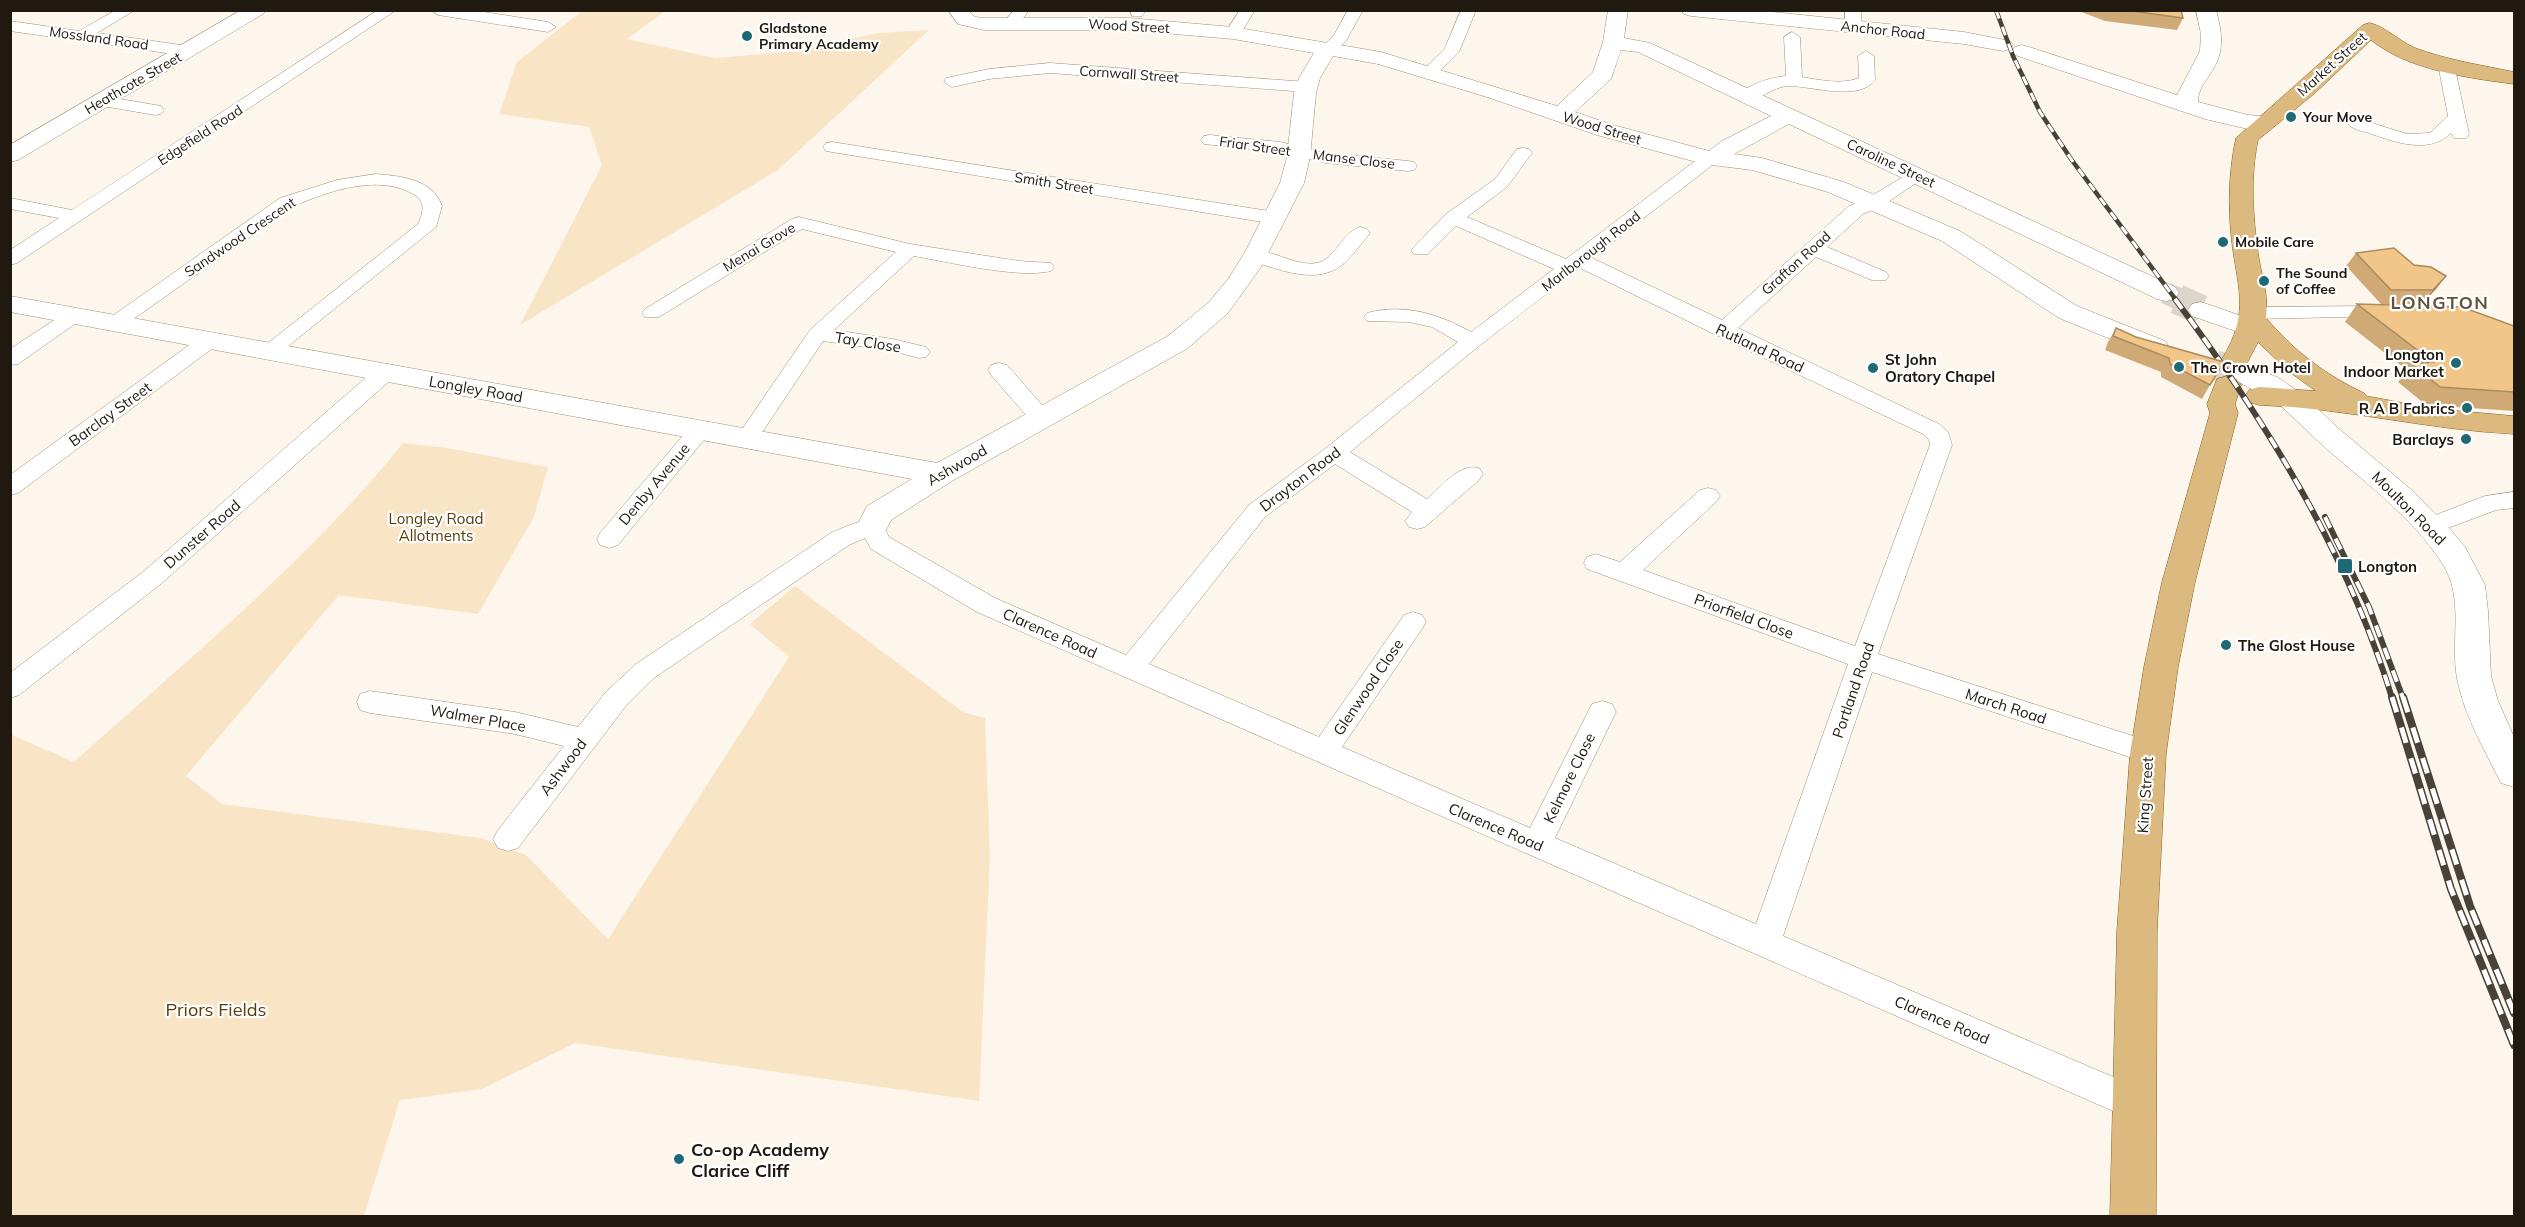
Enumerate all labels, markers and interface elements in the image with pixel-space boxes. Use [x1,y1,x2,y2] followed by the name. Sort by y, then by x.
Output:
[1088,15,1170,37] street label: Wood Street
[1840,17,1926,43] street label: Anchor Road
[759,19,879,53] place label: Gladstone Primary Academy
[48,22,150,54] street label: Mossland Road
[2294,28,2371,100] street label: Market Street
[740,29,754,43] marker: Gladstone Primary Academy
[81,48,185,118] street label: Heathcote Street
[1079,62,1179,86] street label: Cornwall Street
[154,101,246,169] street label: Edgefield Road
[1560,107,1644,149] street label: Wood Street
[2302,108,2372,126] place label: Your Move
[2284,110,2298,124] marker: Your Move
[1218,132,1292,160] street label: Friar Street
[1844,135,1938,191] street label: Caroline Street
[1312,145,1396,173] street label: Manse Close
[1013,168,1095,198] street label: Smith Street
[181,193,299,281] street label: Sandwood Crescent
[1538,207,1644,295] street label: Marlborough Road
[720,218,798,276] street label: Menai Grove
[1758,227,1834,299] street label: Grafton Road
[2235,233,2314,251] place label: Mobile Care
[2216,235,2230,249] marker: Mobile Care
[2276,264,2347,298] place label: The Sound of Coffee
[2257,274,2271,288] marker: The Sound of Coffee
[2391,291,2489,314] district label: LONGTON
[1713,319,1807,377] street label: Rutland Road
[834,327,902,357] street label: Tay Close
[2343,345,2444,381] place label: Longton Indoor Market
[1885,350,1995,386] place label: St John Oratory Chapel
[2449,356,2463,370] marker: Longton Indoor Market
[2191,358,2311,377] place label: The Crown Hotel
[2172,360,2186,374] marker: The Crown Hotel
[1866,361,1880,375] marker: St John Oratory Chapel
[428,371,524,407] street label: Longley Road
[65,378,155,450] street label: Barclay Street
[2359,399,2455,418] place label: R A B Fabrics
[2460,401,2474,415] marker: R A B Fabrics
[2392,430,2454,449] place label: Barclays
[2459,432,2473,446] marker: Barclays
[614,439,694,529] street label: Denby Avenue
[924,440,990,490] street label: Ashwood
[1256,442,1344,516] street label: Drayton Road
[2368,467,2450,549] street label: Moulton Road
[160,496,244,572] street label: Dunster Road
[389,509,483,545] park label: Longley Road Allotments
[2336,557,2354,575] marker: Longton
[2358,557,2417,576] place label: Longton
[1692,589,1796,643] street label: Priorfield Close
[1000,604,1100,662] street label: Clarence Road
[1329,635,1407,739] street label: Glenwood Close
[2238,636,2355,655] place label: The Glost House
[2219,638,2233,652] marker: The Glost House
[1828,640,1878,740] street label: Portland Road
[1963,684,2049,728] street label: March Road
[429,700,527,736] street label: Walmer Place
[1539,730,1599,826] street label: Kelmore Close
[536,735,590,799] street label: Ashwood
[2133,756,2157,834] street label: King Street
[1446,798,1546,856] street label: Clarence Road
[1892,991,1992,1049] street label: Clarence Road
[166,998,267,1021] park label: Priors Fields
[691,1138,829,1182] place label: Co-op Academy Clarice Cliff
[672,1152,686,1166] marker: Co-op Academy Clarice Cliff

